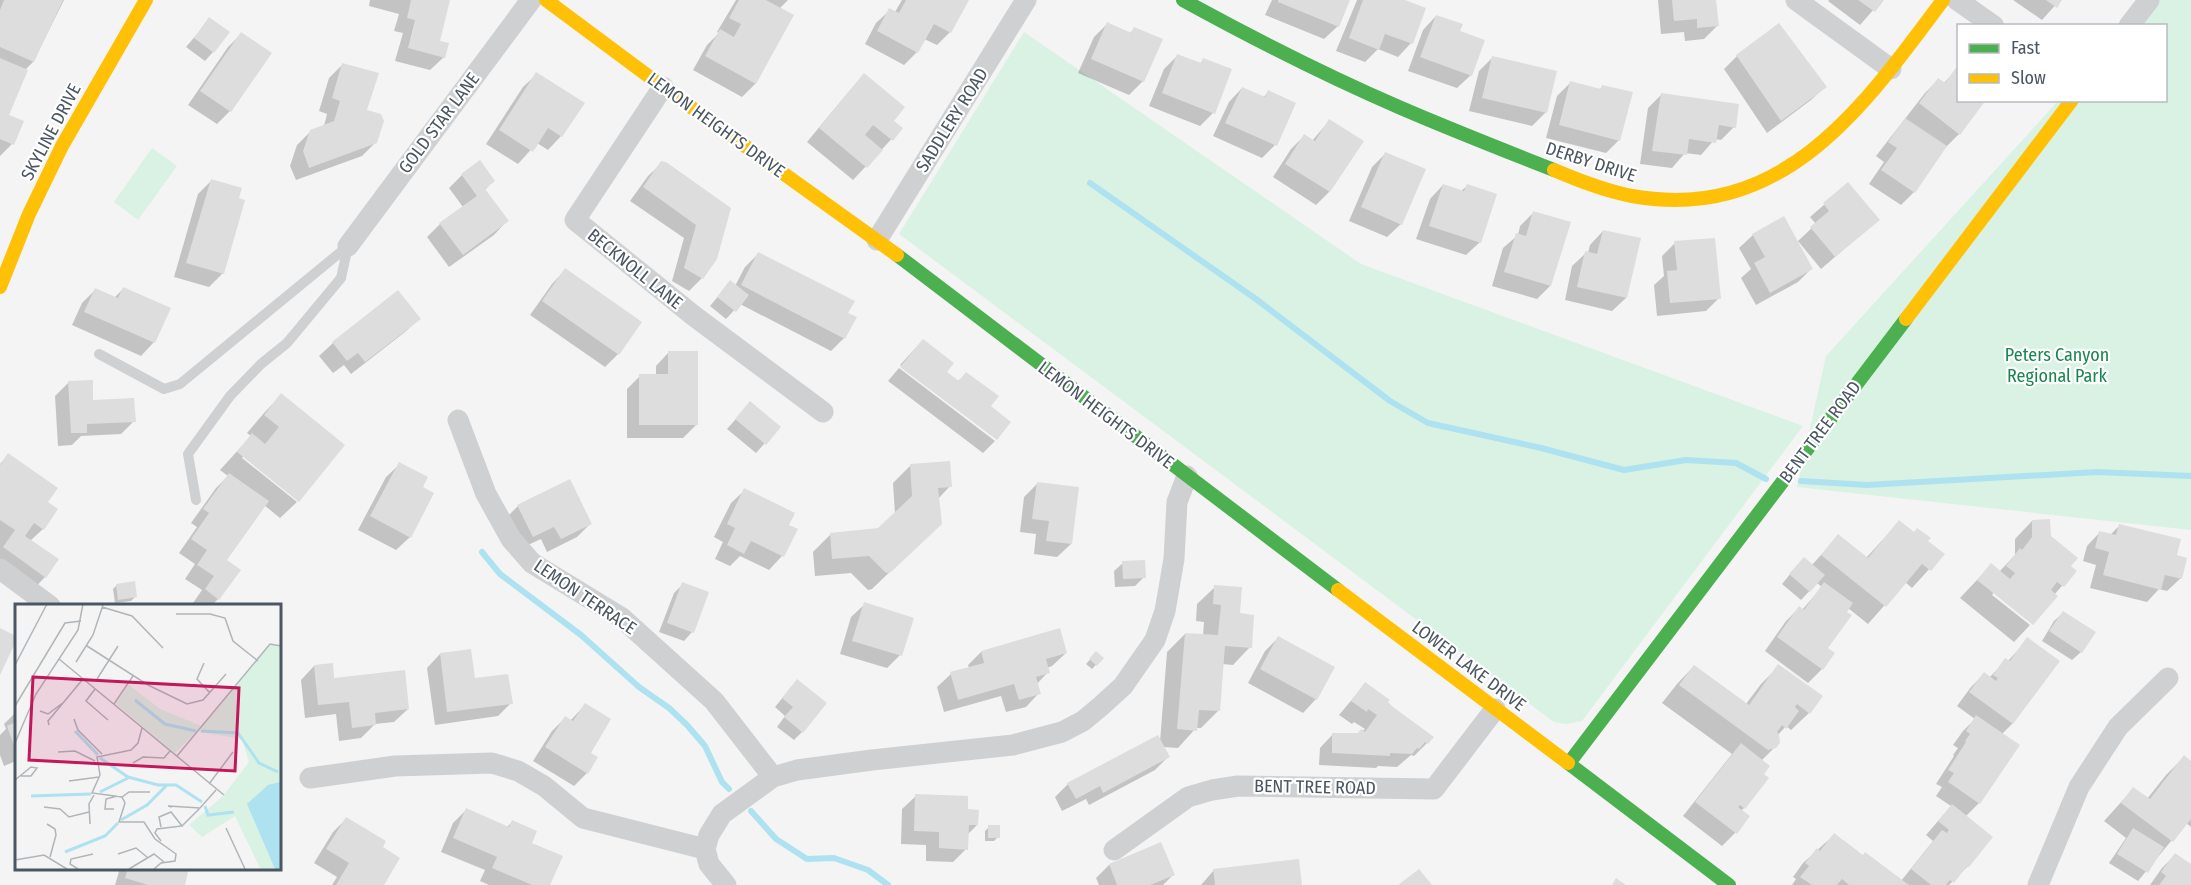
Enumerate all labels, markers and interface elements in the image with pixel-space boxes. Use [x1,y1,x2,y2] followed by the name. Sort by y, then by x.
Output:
[1957,24,2167,102] legend
[2011,37,2040,59] text: Fast
[911,64,993,176] street label: SADDLERY ROAD
[2011,67,2046,89] text: Slow
[394,68,484,178] street label: GOLD STAR LANE
[643,68,789,182] street label: LEMON HEIGHTS DRIVE
[16,80,86,184] street label: SKYLINE DRIVE
[1543,137,1639,187] street label: DERBY DRIVE
[583,224,687,314] street label: BECKNOLL LANE
[2005,344,2109,387] park label: Peters Canyon Regional Park
[1034,357,1178,473] street label: LEMON HEIGHTS DRIVE
[1775,377,1865,487] street label: BENT TREE ROAD
[530,555,640,639] street label: LEMON TERRACE
[15,604,280,870] inset map
[1408,616,1530,716] street label: LOWER LAKE DRIVE
[1254,775,1376,799] street label: BENT TREE ROAD

